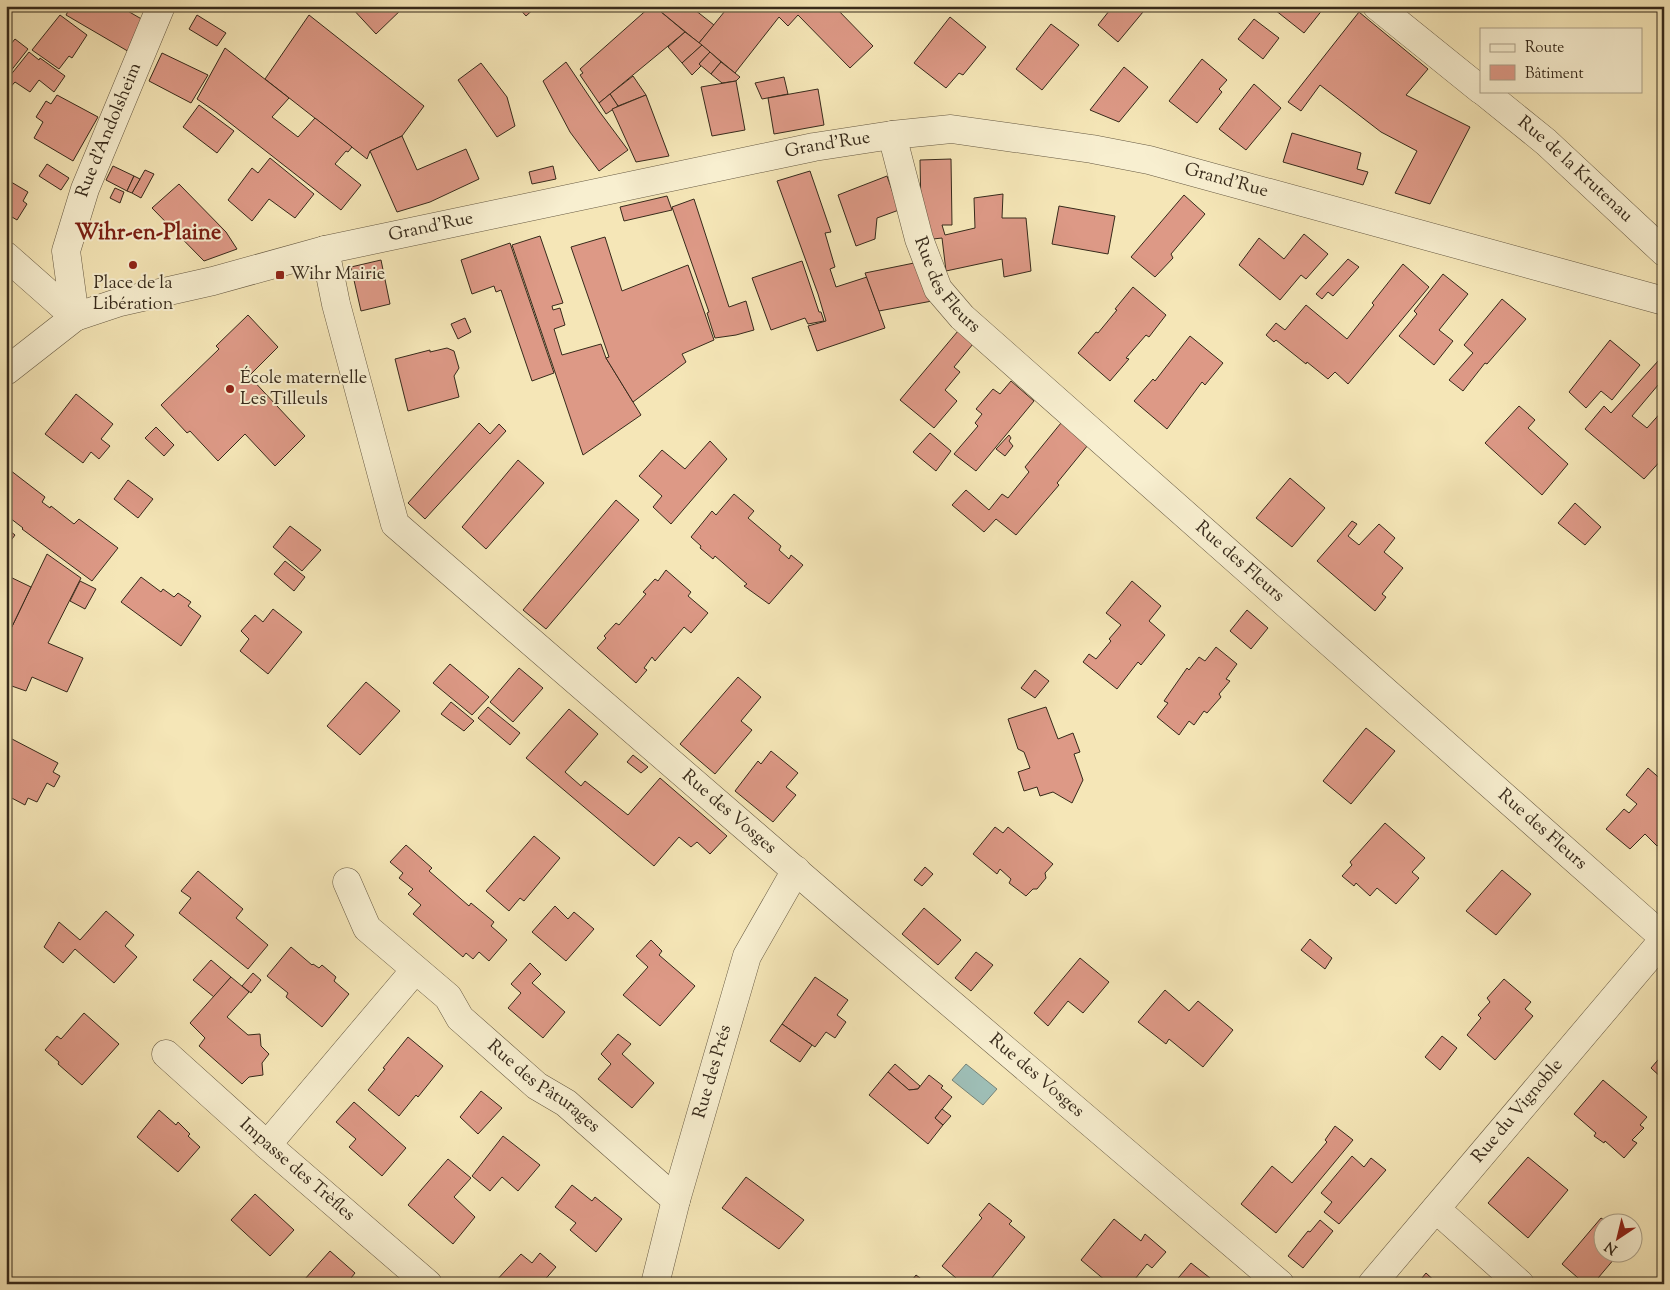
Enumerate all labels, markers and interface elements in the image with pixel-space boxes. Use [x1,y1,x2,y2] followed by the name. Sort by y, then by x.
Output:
[1480,28,1642,92] legend
[1525,38,1564,59] text: Route
[70,59,149,201] street label: Rue d'Andolsheim
[1525,64,1584,85] text: Bâtiment
[1511,111,1638,229] street label: Rue de la Krutenau
[783,126,872,166] street label: Grand'Rue
[1181,157,1271,205] street label: Grand'Rue
[386,206,476,249] street label: Grand'Rue
[75,218,221,250] district label: Wihr-en-Plaine
[906,233,986,340] street label: Rue des Fleurs
[127,259,139,271] marker: Place de la Libération
[290,262,385,288] place label: Wihr Mairie
[274,269,286,281] marker: Wihr Mairie
[93,271,174,318] place label: Place de la Libération
[240,366,367,413] place label: École maternelle Les Tilleuls
[224,383,236,395] marker: École maternelle Les Tilleuls
[1189,516,1290,609] street label: Rue des Fleurs
[675,764,782,861] street label: Rue des Vosges
[1491,783,1592,877] street label: Rue des Fleurs
[687,1022,739,1122] street label: Rue des Prés
[983,1028,1090,1124] street label: Rue des Vosges
[481,1034,605,1140] street label: Rue des Pâturages
[1466,1054,1570,1169] street label: Rue du Vignoble
[233,1113,360,1228] street label: Impasse des Trèfles
[1592,1212,1642,1262] north arrow
[1601,1236,1622,1258] text: N

